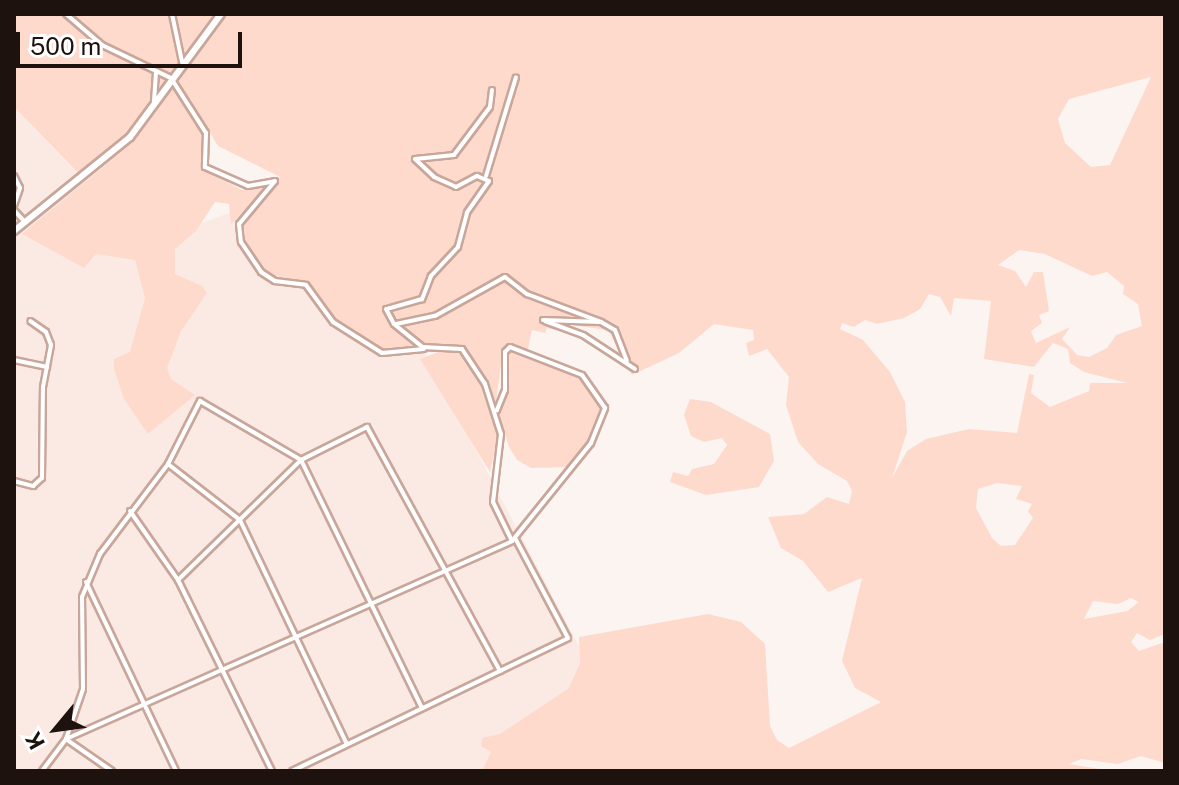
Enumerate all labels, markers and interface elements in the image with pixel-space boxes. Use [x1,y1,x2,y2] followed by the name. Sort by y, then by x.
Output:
[20,16,246,66] scale bar
[30,32,101,60] text: 500 m
[16,689,96,769] north arrow
[20,727,50,754] text: K

